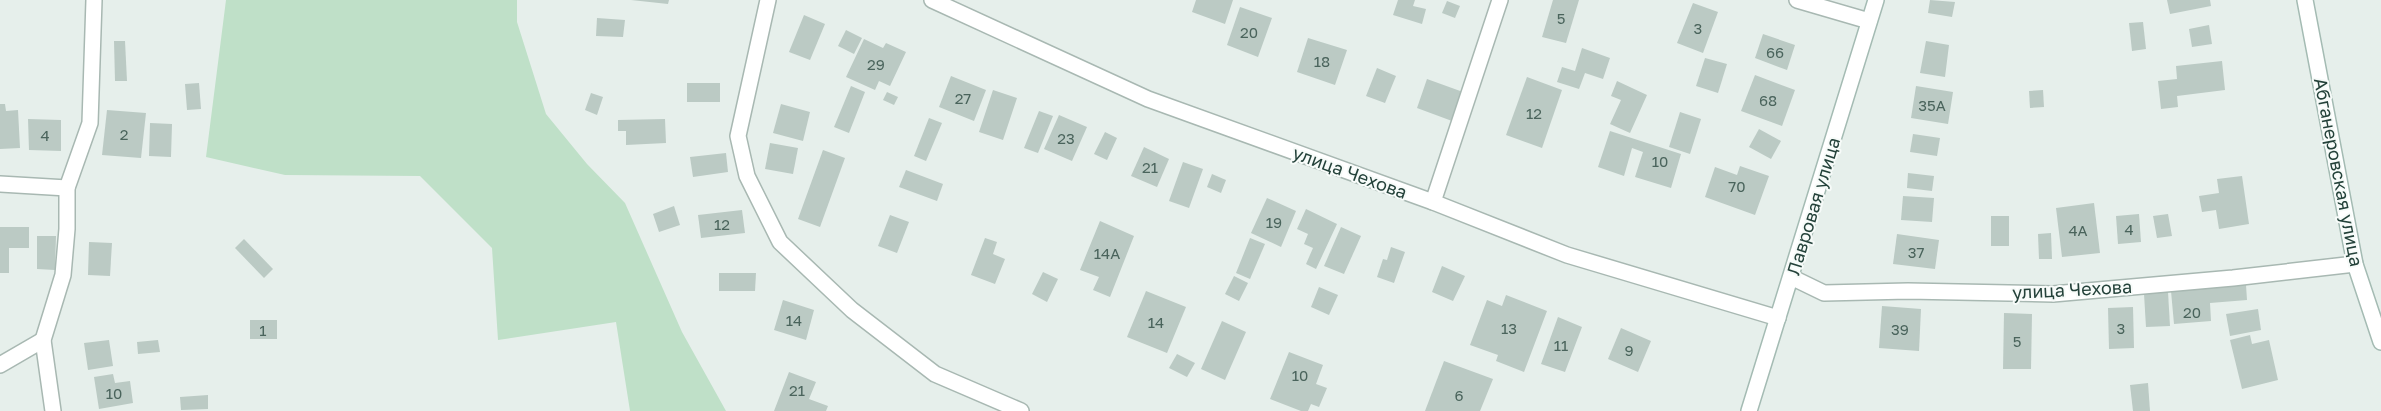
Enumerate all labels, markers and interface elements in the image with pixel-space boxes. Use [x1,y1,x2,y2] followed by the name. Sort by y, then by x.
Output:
[1557,9,1565,27] house number: 5
[1694,19,1702,37] house number: 3
[1240,23,1258,41] house number: 20
[1766,43,1784,61] house number: 66
[1314,52,1330,70] house number: 18
[867,55,885,73] house number: 29
[2310,76,2368,268] street label: Абганеровская улица
[955,89,971,107] house number: 27
[1759,91,1777,109] house number: 68
[1918,96,1946,114] house number: 35А
[1526,104,1542,122] house number: 12
[120,125,128,143] house number: 2
[40,126,50,144] house number: 4
[1057,129,1075,147] house number: 23
[1782,134,1844,278] street label: Лавровая улица
[1290,141,1410,203] street label: улица Чехова
[1652,152,1668,170] house number: 10
[1142,158,1158,176] house number: 21
[1728,177,1746,195] house number: 70
[1266,213,1282,231] house number: 19
[714,215,730,233] house number: 12
[2124,220,2134,238] house number: 4
[2068,221,2088,239] house number: 4А
[1908,243,1924,261] house number: 37
[1094,244,1120,262] house number: 14А
[2011,275,2133,303] street label: улица Чехова
[2183,303,2201,321] house number: 20
[786,311,802,329] house number: 14
[1148,313,1164,331] house number: 14
[1501,319,1517,337] house number: 13
[2117,319,2125,337] house number: 3
[1891,320,1909,338] house number: 39
[259,321,267,339] house number: 1
[2013,332,2021,350] house number: 5
[1554,336,1568,354] house number: 11
[1624,341,1634,359] house number: 9
[1292,366,1308,384] house number: 10
[789,381,805,399] house number: 21
[106,384,122,402] house number: 10
[1454,386,1464,404] house number: 6

